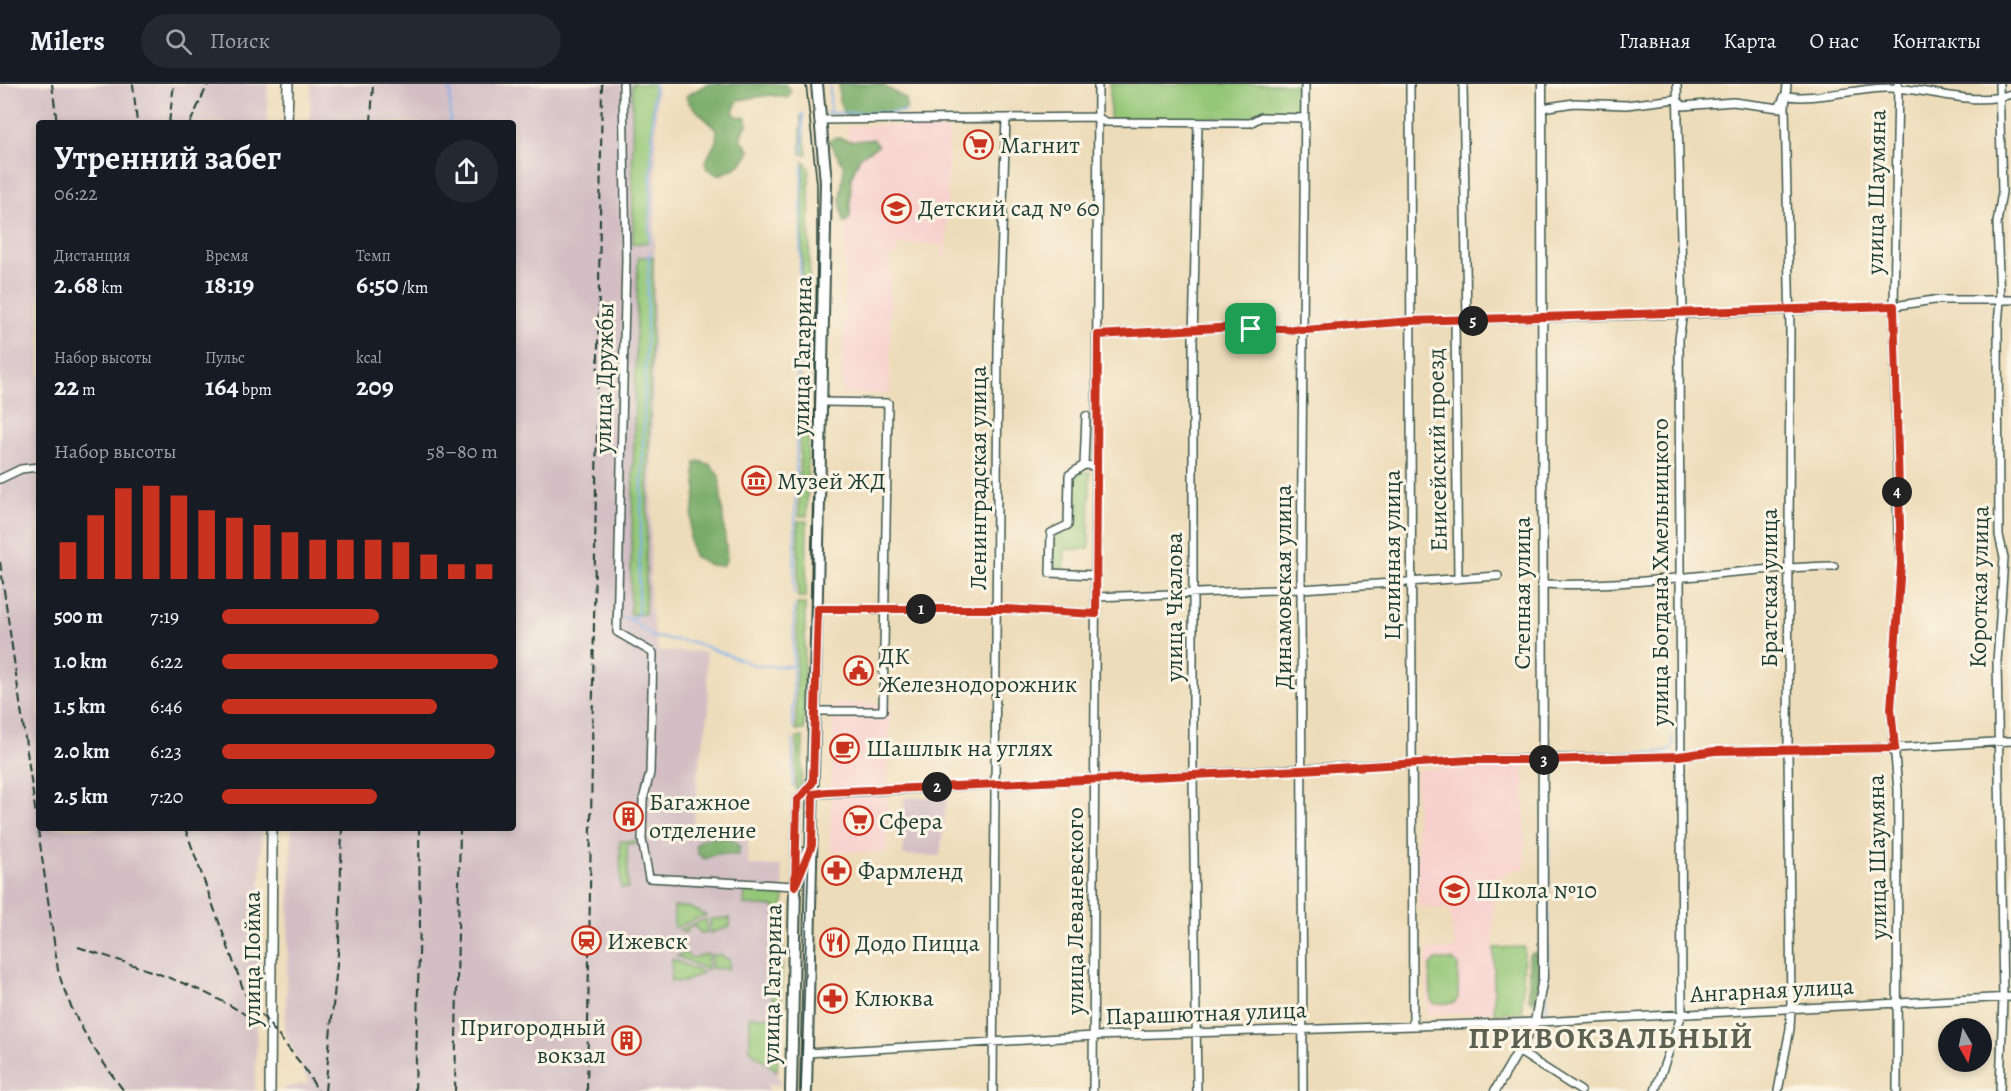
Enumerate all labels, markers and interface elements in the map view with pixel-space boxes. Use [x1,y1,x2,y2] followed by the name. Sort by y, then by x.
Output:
[141,14,561,68] search box
[30,22,105,60] text: Milers
[162,25,195,58] icon: search
[210,26,270,56] text: Поиск
[1619,27,1691,55] text: Главная
[1724,27,1776,55] text: Карта
[1809,27,1859,55] text: О нас
[1892,27,1981,55] text: Контакты
[1859,109,1893,276] street label: улица Шаумяна
[963,129,995,161] supermarket icon: Магнит
[1000,129,1080,161] place label: Магнит
[54,135,281,180] text: Утренний забег
[435,140,498,203] button: share
[54,180,98,207] text: 06:22
[881,192,913,224] school or university icon: Детский сад № 60
[918,192,1100,224] place label: Детский сад № 60
[54,245,130,267] text: Дистанция
[205,245,249,267] text: Время
[356,245,391,267] text: Темп
[54,267,98,302] text: 2.68
[205,267,254,302] text: 18:19
[356,267,399,302] text: 6:50
[785,276,819,437] street label: улица Гагарина
[98,277,123,299] text: km
[399,277,428,299] text: /km
[587,302,621,455] street label: улица Дружбы
[1225,303,1276,354] pin
[1458,306,1488,336] pin: 5
[1470,310,1476,332] text: 5
[1234,312,1267,345] icon: arrive
[54,347,152,369] text: Набор высоты
[205,347,245,369] text: Пульс
[356,347,382,369] text: kcal
[1419,348,1455,552] street label: Енисейский проезд
[962,366,994,590] street label: Ленинградская улица
[54,369,79,404] text: 22
[205,369,239,404] text: 164
[356,369,394,404] text: 209
[79,379,96,401] text: m
[239,379,272,401] text: bpm
[1644,418,1676,727] street label: улица Богдана Хмельницкого
[54,438,177,465] text: Набор высоты
[427,438,498,465] text: 58–80 m
[740,465,772,497] museum icon: Музей ЖД
[777,465,886,497] place label: Музей ЖД
[1376,470,1408,640] street label: Целинная улица
[1882,477,1912,507] pin: 4
[1893,481,1901,503] text: 4
[1267,484,1299,690] street label: Динамовская улица
[1962,505,1996,669] street label: Короткая улица
[1753,508,1785,668] street label: Братская улица
[1506,517,1538,669] street label: Степная улица
[1158,532,1190,683] street label: улица Чкалова
[906,594,936,624] pin: 1
[918,598,924,620] text: 1
[54,603,103,630] text: 500 m
[150,603,179,630] text: 7:19
[879,640,1077,700] place label: ДК Железнодорожник
[54,648,107,675] text: 1.0 km
[150,648,183,675] text: 6:22
[842,654,874,686] public building icon: ДК Железнодорожник
[54,693,106,720] text: 1.5 km
[150,693,182,720] text: 6:46
[829,732,861,764] cafe icon: Шашлык на углях
[866,732,1053,764] place label: Шашлык на углях
[54,738,110,765] text: 2.0 km
[150,738,182,765] text: 6:23
[1529,745,1559,775] pin: 3
[1541,749,1547,771] text: 3
[922,772,952,802] pin: 2
[1860,774,1894,941] street label: улица Шаумяна
[933,776,941,798] text: 2
[54,783,108,810] text: 2.5 km
[150,783,183,810] text: 7:20
[649,786,756,846] place label: Багажное отделение
[612,800,644,832] building icon: Багажное отделение
[842,805,874,837] supermarket icon: Сфера
[879,805,943,837] place label: Сфера
[1059,807,1091,1016] street label: улица Леваневского
[821,855,853,887] pharmacy icon: Фармленд
[858,855,963,887] place label: Фармленд
[1439,874,1471,906] school or university icon: Школа №10
[1476,874,1597,906] place label: Школа №10
[236,891,268,1028] street label: улица Пойма
[755,904,789,1065] street label: улица Гагарина
[570,925,602,957] station icon: Ижевск
[607,925,688,957] place label: Ижевск
[818,927,850,959] restaurant icon: Додо Пицца
[855,927,980,959] place label: Додо Пицца
[1688,970,1855,1010] street label: Ангарная улица
[817,982,849,1014] pharmacy icon: Клюква
[854,982,934,1014] place label: Клюква
[1105,993,1307,1033] street label: Парашютная улица
[460,1011,606,1071] place label: Пригородный вокзал
[1468,1018,1754,1058] district label: ПРИВОКЗАЛЬНЫЙ
[1938,1018,1992,1072] north arrow
[1938,1018,1992,1072] map controls
[611,1025,643,1057] building icon: Пригородный вокзал

